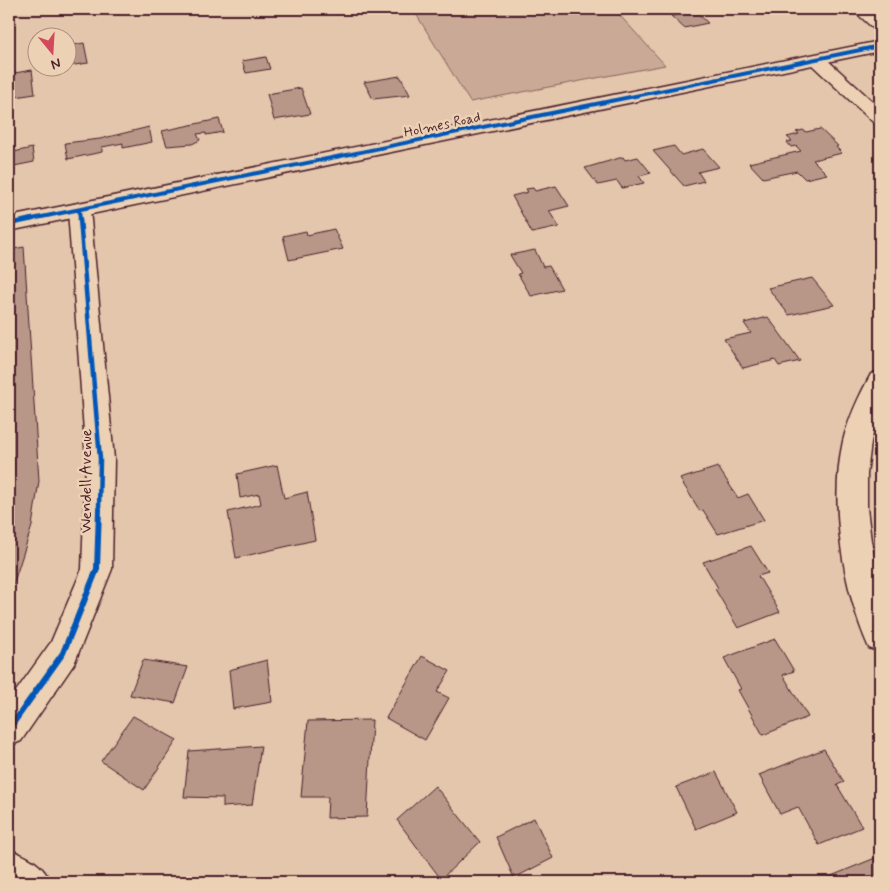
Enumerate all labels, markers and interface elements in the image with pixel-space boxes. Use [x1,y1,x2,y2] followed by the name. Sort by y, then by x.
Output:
[28,28,78,78] north arrow
[48,53,63,73] text: N
[402,108,482,142] street label: Holmes Road
[76,428,97,533] street label: Wendell Avenue

